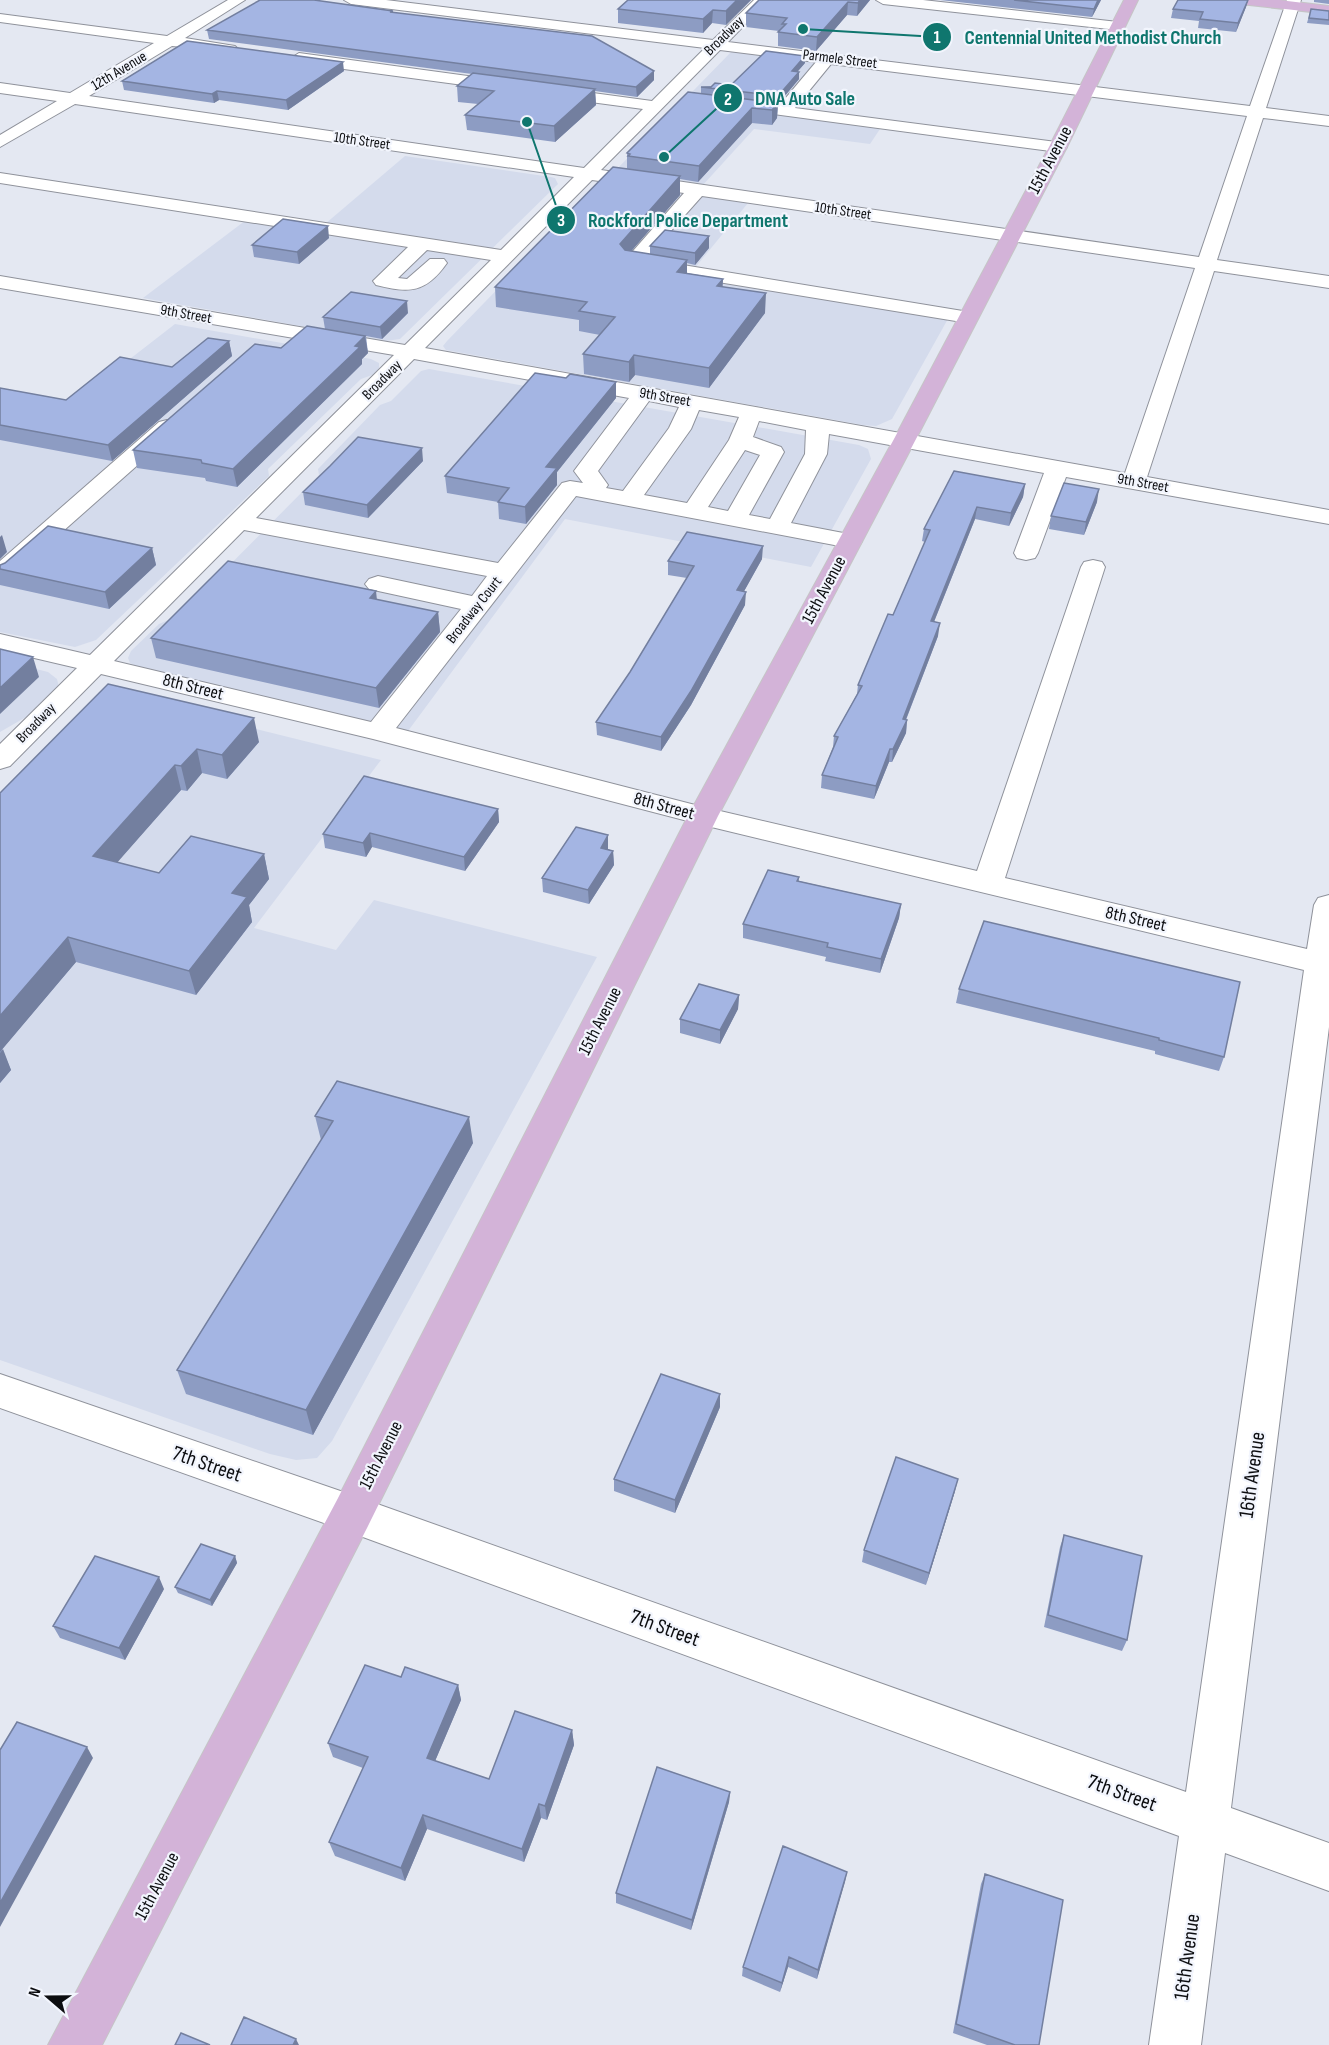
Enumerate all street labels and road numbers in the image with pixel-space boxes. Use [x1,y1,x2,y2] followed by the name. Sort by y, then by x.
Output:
[700,12,748,60] street label: Broadway
[802,45,879,73] street label: Parmele Street
[88,47,150,95] street label: 12th Avenue
[1023,123,1077,197] street label: 15th Avenue
[332,128,392,154] street label: 10th Street
[813,198,873,224] street label: 10th Street
[159,300,214,328] street label: 9th Street
[358,356,406,404] street label: Broadway
[638,383,693,411] street label: 9th Street
[1116,469,1171,497] street label: 9th Street
[797,553,851,627] street label: 15th Avenue
[442,572,506,647] street label: Broadway Court
[160,669,226,705] street label: 8th Street
[12,699,60,747] street label: Broadway
[631,788,697,824] street label: 8th Street
[1103,902,1169,936] street label: 8th Street
[574,983,626,1059] street label: 15th Avenue
[355,1417,407,1493] street label: 15th Avenue
[1234,1430,1270,1520] street label: 16th Avenue
[169,1441,245,1487] street label: 7th Street
[627,1604,703,1652] street label: 7th Street
[1084,1769,1160,1817] street label: 7th Street
[130,1849,184,1923] street label: 15th Avenue
[1169,1912,1205,2002] street label: 16th Avenue

